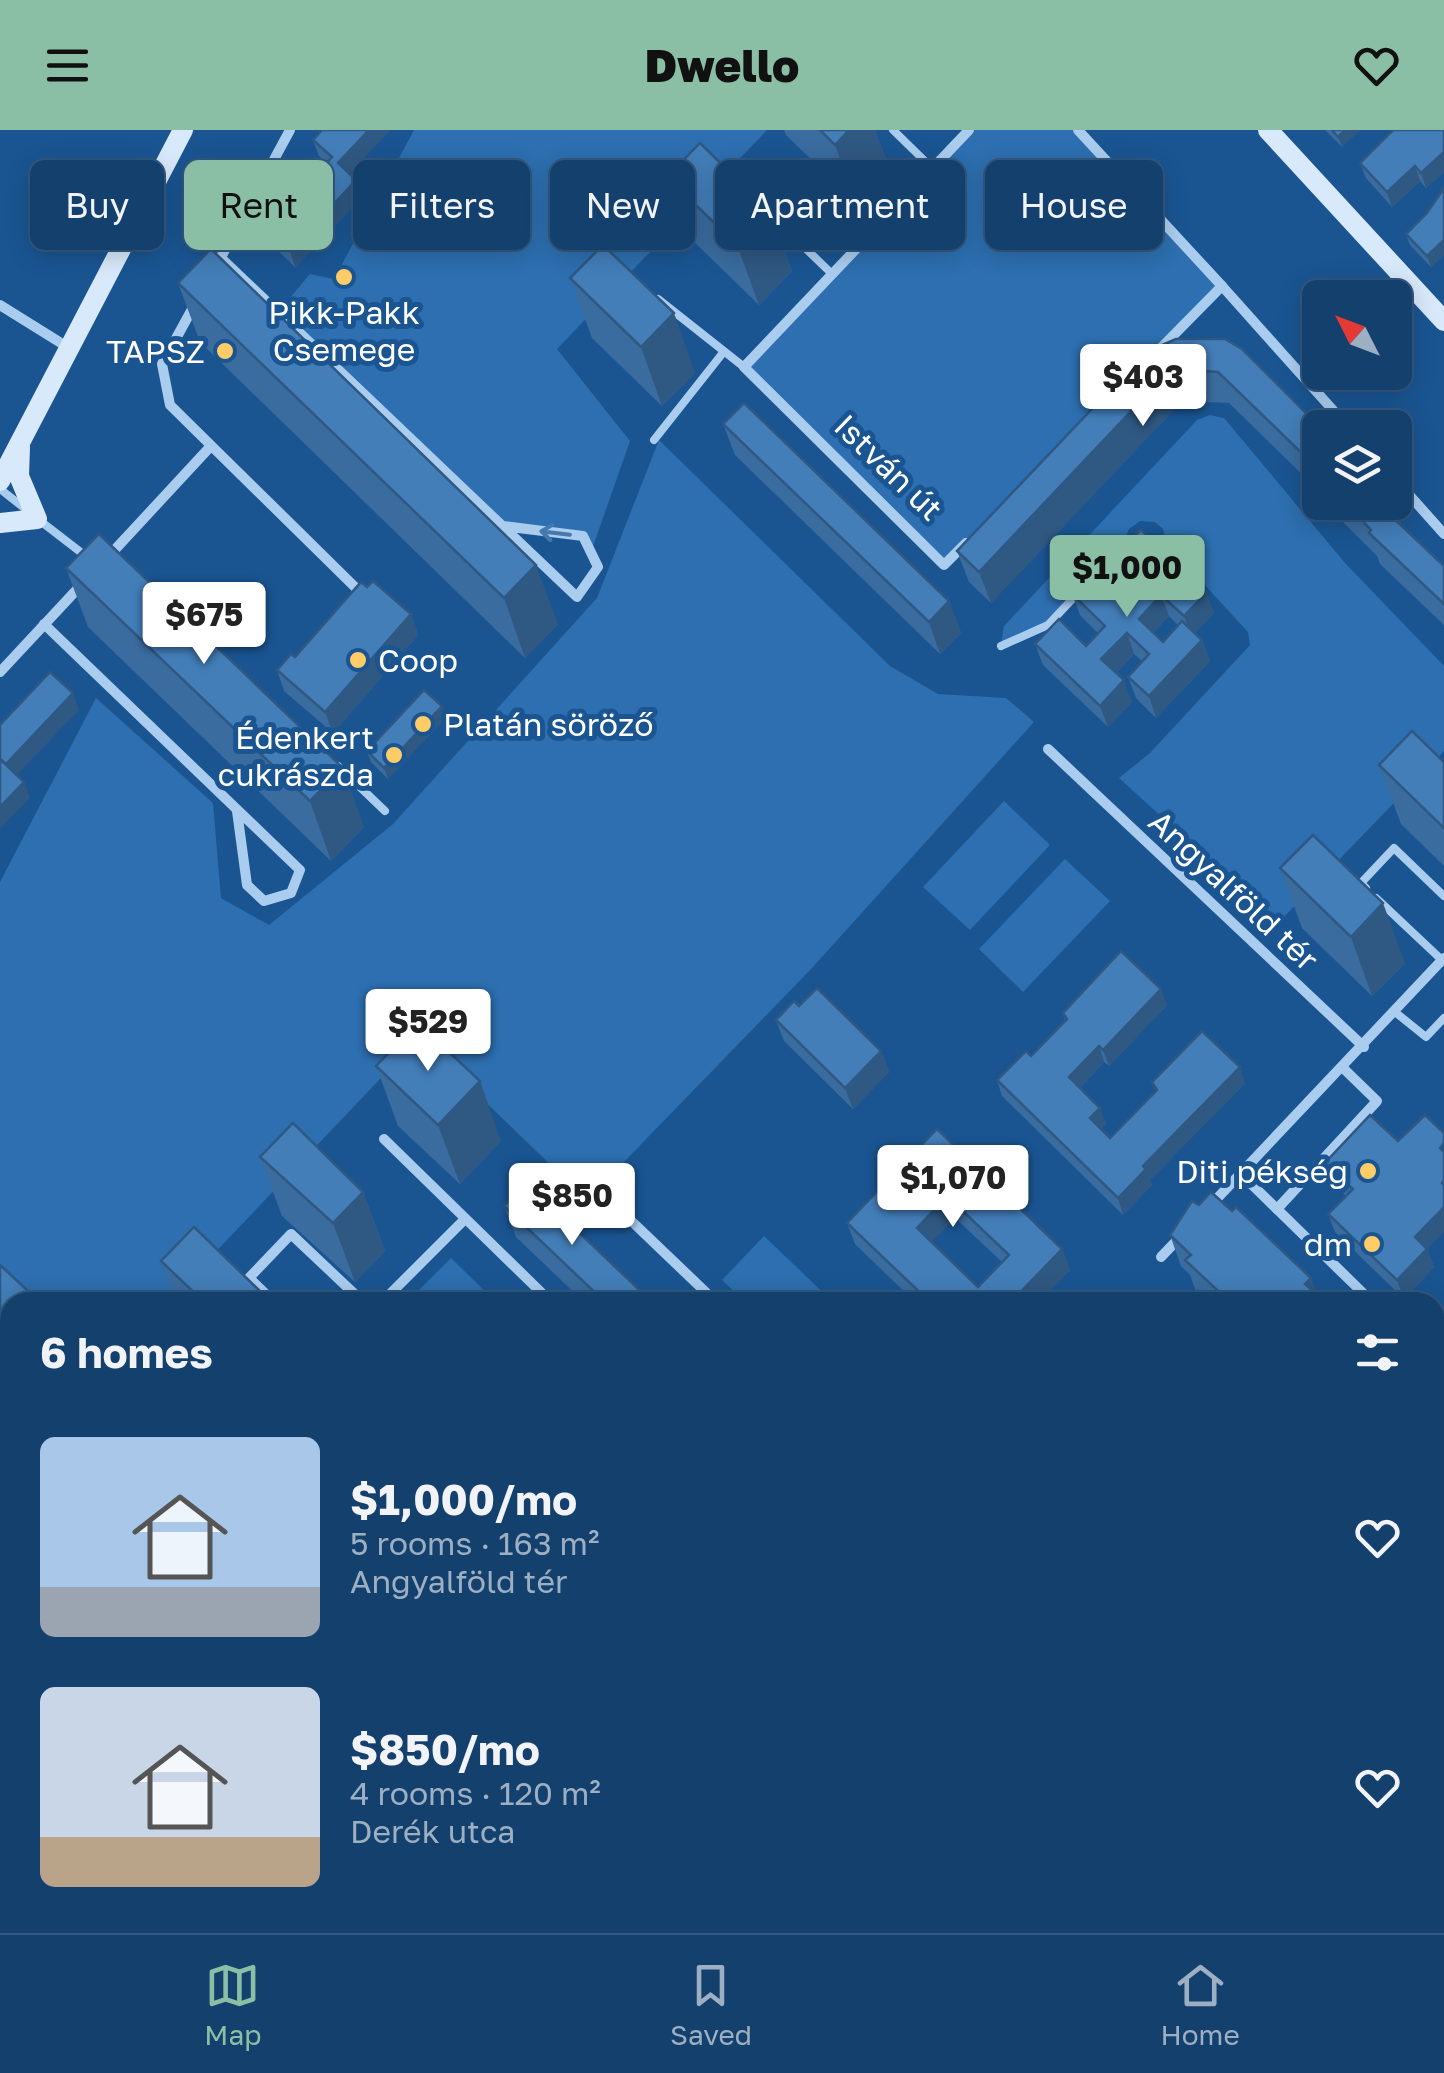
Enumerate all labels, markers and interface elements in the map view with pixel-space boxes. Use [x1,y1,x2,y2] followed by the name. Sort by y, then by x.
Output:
[40,38,95,93] icon: menu
[645,38,799,92] text: Dwello
[1349,38,1404,93] icon: heart
[30,160,164,250] chip: Buy
[184,160,333,250] chip: Rent
[353,160,530,250] chip: Filters
[550,160,695,250] chip: New
[715,160,965,250] chip: Apartment
[985,160,1163,250] chip: House
[333,266,355,288] marker: Pikk-Pakk Csemege
[1302,280,1412,390] north arrow
[1302,280,1412,520] map controls
[268,293,420,368] place label: Pikk-Pakk Csemege
[106,332,205,370] place label: TAPSZ
[214,340,236,362] marker: TAPSZ
[1084,344,1202,429] pin: $403
[1102,357,1184,395] text: $403
[827,406,951,528] street label: István út
[1302,410,1412,520] button: layers
[539,523,571,541] one-way arrow
[1046,535,1208,620] pin: $1,000
[1072,548,1182,586] text: $1,000
[145,582,263,667] pin: $675
[165,595,243,633] text: $675
[378,641,458,679] place label: Coop
[347,649,369,671] marker: Coop
[443,705,654,743] place label: Platán söröző
[412,713,434,735] marker: Platán söröző
[218,718,374,793] place label: Édenkert cukrászda
[383,744,405,766] marker: Édenkert cukrászda
[1142,802,1326,978] street label: Angyalföld tér
[369,989,487,1074] pin: $529
[388,1002,468,1040] text: $529
[872,1145,1034,1230] pin: $1,070
[1176,1152,1348,1190] place label: Diti pékség
[899,1158,1007,1196] text: $1,070
[1357,1160,1379,1182] marker: Diti pékség
[513,1163,631,1248] pin: $850
[531,1176,613,1214] text: $850
[1304,1225,1352,1263] place label: dm
[1361,1233,1383,1255] marker: dm
[1350,1325,1405,1380] icon: filters
[40,1327,213,1377] text: 6 homes
[350,1474,577,1524] text: $1,000/mo
[120,1477,240,1597] icon: home
[1350,1510,1405,1565] icon: heart
[350,1524,599,1562] text: 5 rooms · 163 m²
[350,1562,567,1600] text: Angyalföld tér
[350,1724,540,1774] text: $850/mo
[120,1727,240,1847] icon: home
[1350,1760,1405,1815] icon: heart
[350,1774,601,1812] text: 4 rooms · 120 m²
[350,1812,515,1850] text: Derék utca
[204,1958,261,2051] tab: Map
[670,1958,752,2051] tab: Saved
[1161,1958,1240,2051] tab: Home

